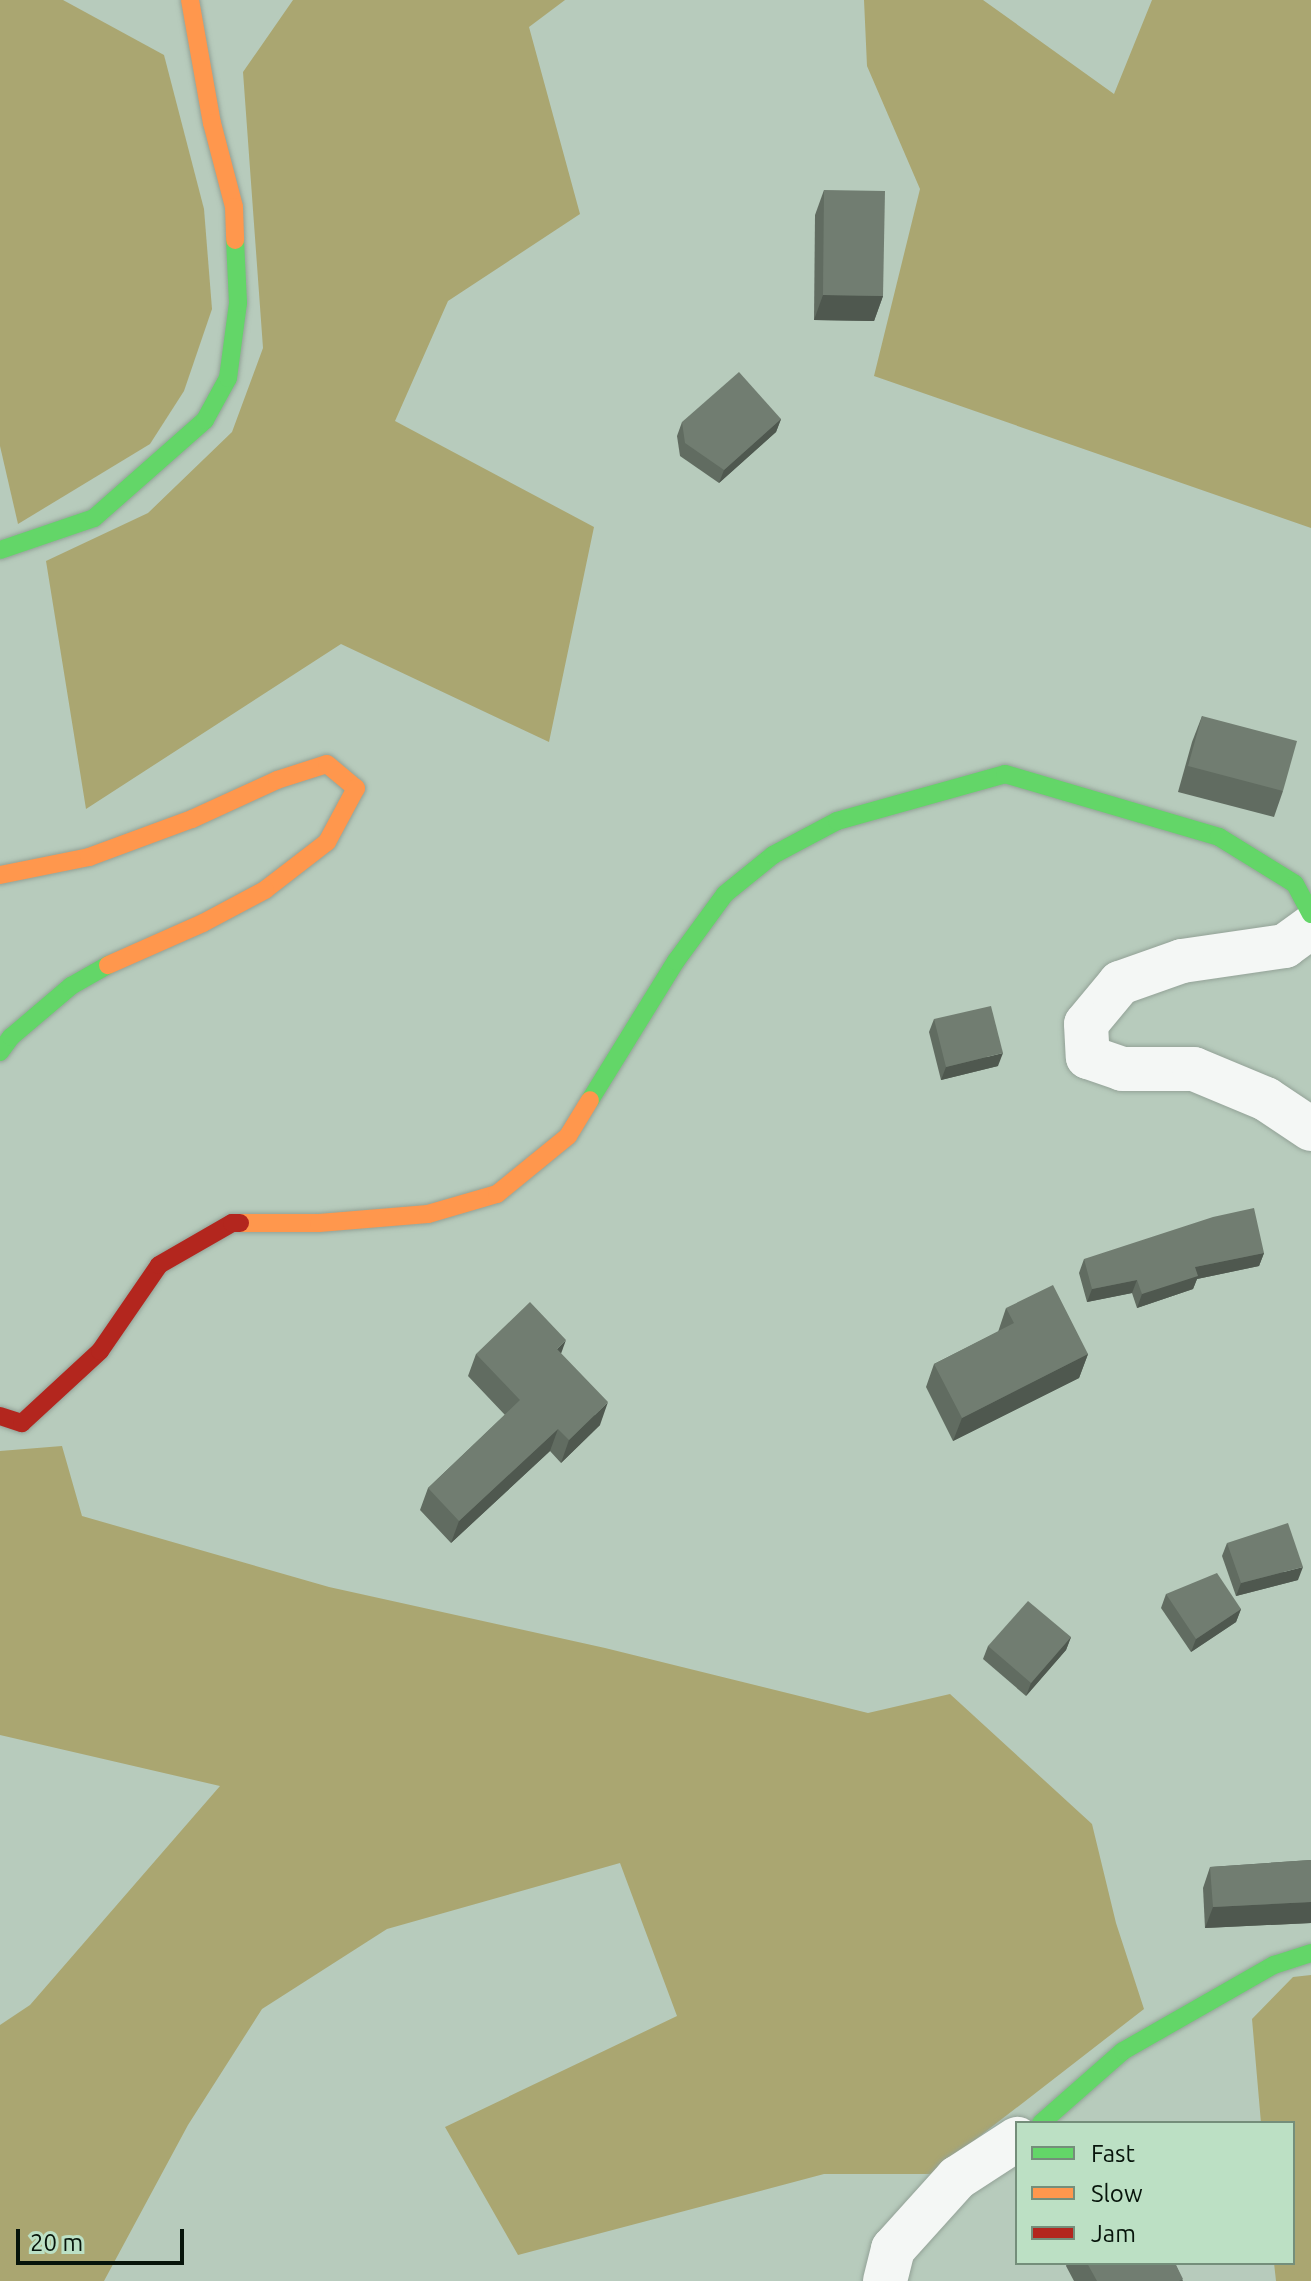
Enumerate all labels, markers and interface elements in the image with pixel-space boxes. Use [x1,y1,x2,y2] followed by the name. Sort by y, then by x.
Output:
[1015,2121,1295,2265] legend
[1091,2140,1135,2167] text: Fast
[1091,2180,1143,2207] text: Slow
[20,2213,188,2263] scale bar
[1091,2220,1136,2247] text: Jam
[30,2229,83,2256] text: 20 m

